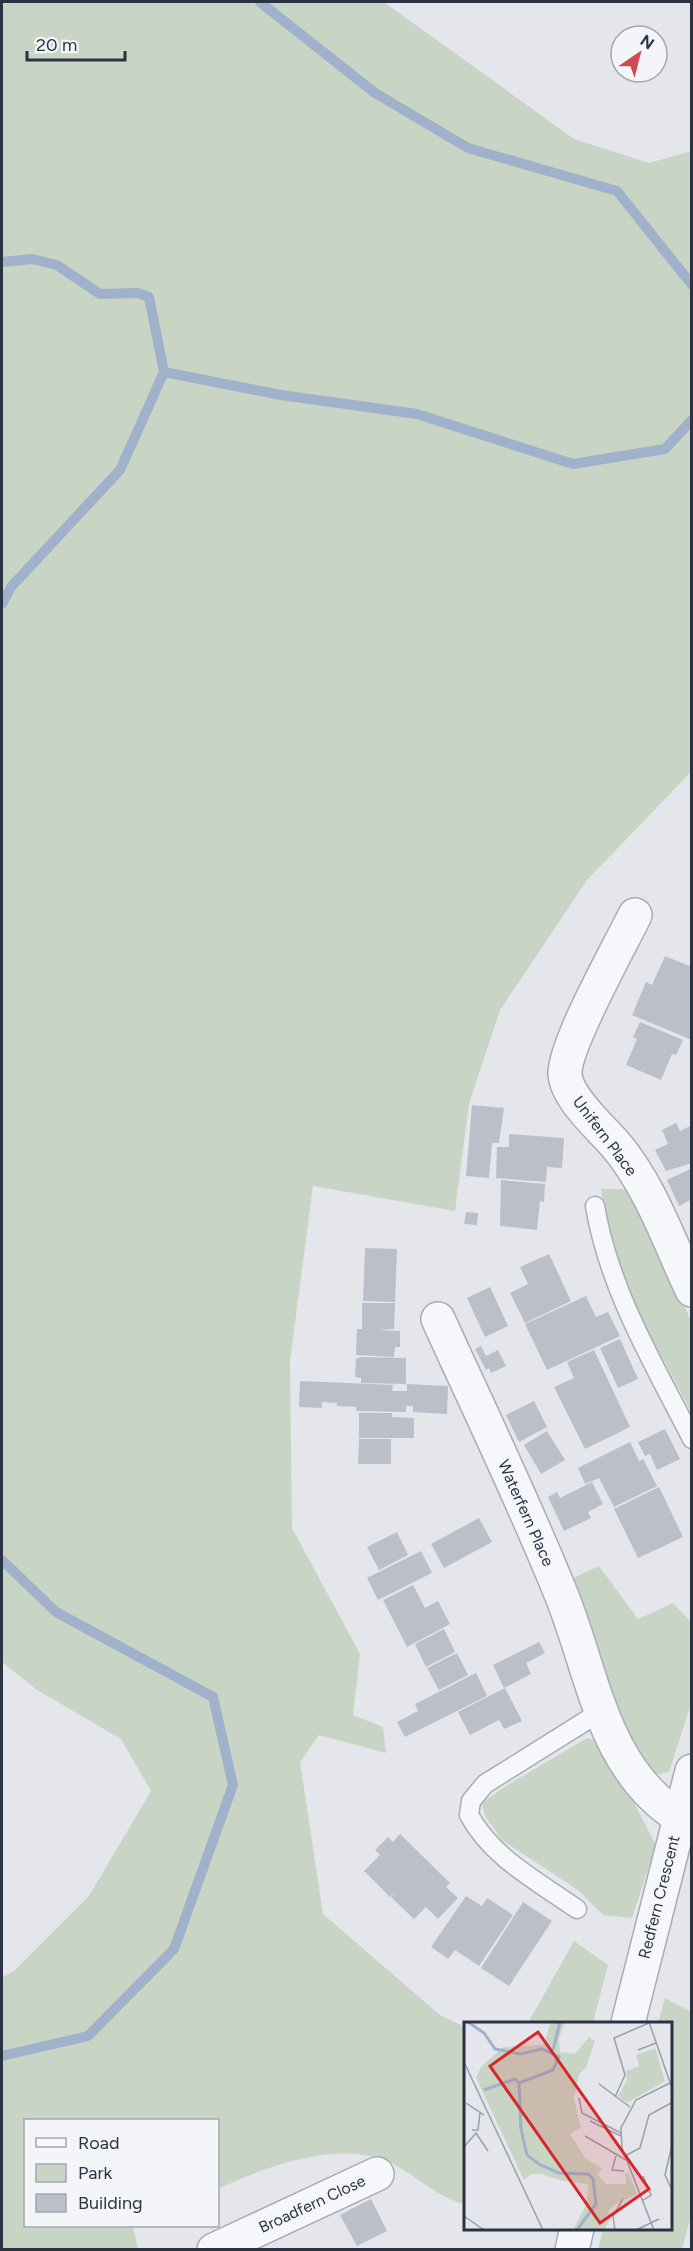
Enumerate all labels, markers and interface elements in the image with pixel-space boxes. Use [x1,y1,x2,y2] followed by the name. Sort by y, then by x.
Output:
[27,24,124,62] scale bar
[609,24,669,84] north arrow
[637,31,658,53] text: N
[36,34,77,56] text: 20 m
[569,1092,641,1180] street label: Unifern Place
[494,1457,558,1569] street label: Waterfern Place
[634,1833,684,1961] street label: Redfern Crescent
[464,2022,672,2230] inset map
[24,2119,219,2227] legend
[78,2132,119,2154] text: Road
[78,2162,113,2184] text: Park
[256,2171,369,2237] street label: Broadfern Close
[78,2192,143,2214] text: Building

